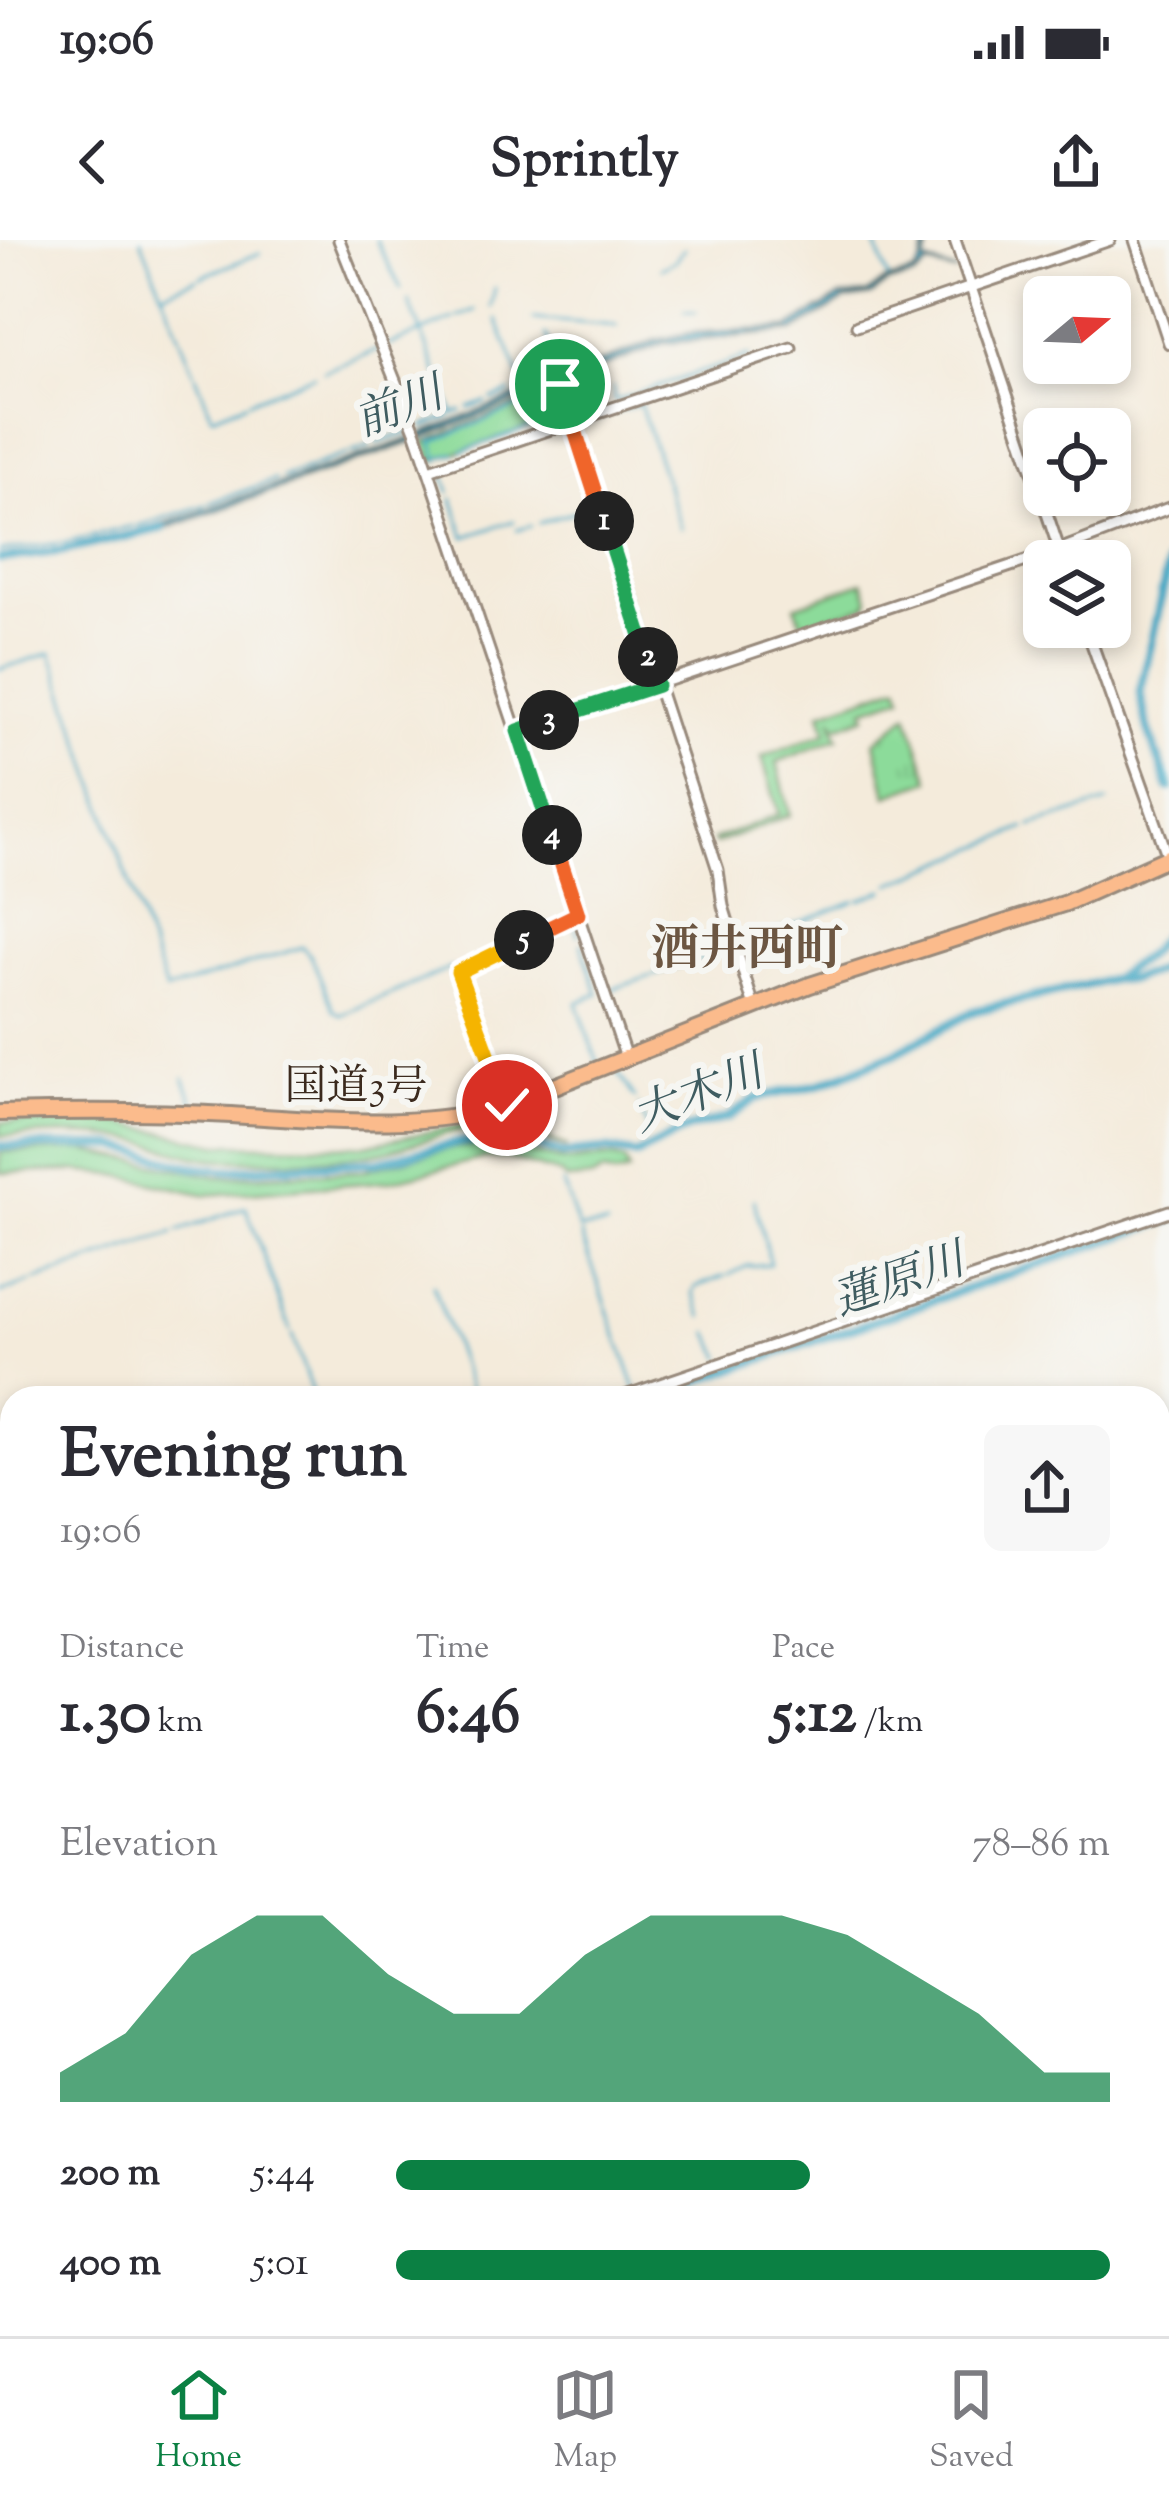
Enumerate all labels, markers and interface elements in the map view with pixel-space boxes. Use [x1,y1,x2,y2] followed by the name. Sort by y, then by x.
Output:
[60,10,154,75] text: 19:06
[490,123,679,201] text: Sprintly
[60,129,126,195] icon: back
[1043,129,1109,195] icon: share
[1023,276,1131,384] north arrow
[1023,276,1131,648] map controls
[509,333,611,435] pin
[527,351,593,417] icon: arrive
[346,362,458,457] water label: 前川
[1023,408,1131,516] button: locate
[574,491,634,551] pin: 1
[598,497,610,545] text: 1
[1023,540,1131,648] button: layers
[618,627,678,687] pin: 2
[640,633,656,681] text: 2
[519,690,579,750] pin: 3
[542,696,556,744] text: 3
[522,805,582,865] pin: 4
[544,811,560,859] text: 4
[494,910,554,970] pin: 5
[518,916,530,964] text: 5
[651,918,843,987] district label: 酒井西町
[624,1041,778,1152] water label: 大木川
[456,1054,558,1156] pin
[285,1059,427,1119] street label: 国道3号
[474,1072,540,1138] icon: check
[825,1229,979,1336] water label: 蓮原川
[60,1412,407,1507] text: Evening run
[984,1425,1110,1551] button: share
[60,1505,142,1561] text: 19:06
[60,1625,184,1673] text: Distance
[416,1625,489,1673] text: Time
[772,1625,835,1673] text: Pace
[60,1673,151,1760] text: 1.30
[416,1673,520,1760] text: 6:46
[772,1673,857,1760] text: 5:12
[151,1699,203,1747] text: km
[857,1699,923,1747] text: /km
[60,1818,218,1874] text: Elevation
[972,1818,1110,1874] text: 78–86 m
[60,2147,160,2203] text: 200 m
[252,2147,315,2203] text: 5:44
[60,2237,161,2293] text: 400 m
[252,2237,309,2293] text: 5:01
[155,2362,242,2482] tab: Home
[552,2362,618,2482] tab: Map
[929,2362,1014,2482] tab: Saved

